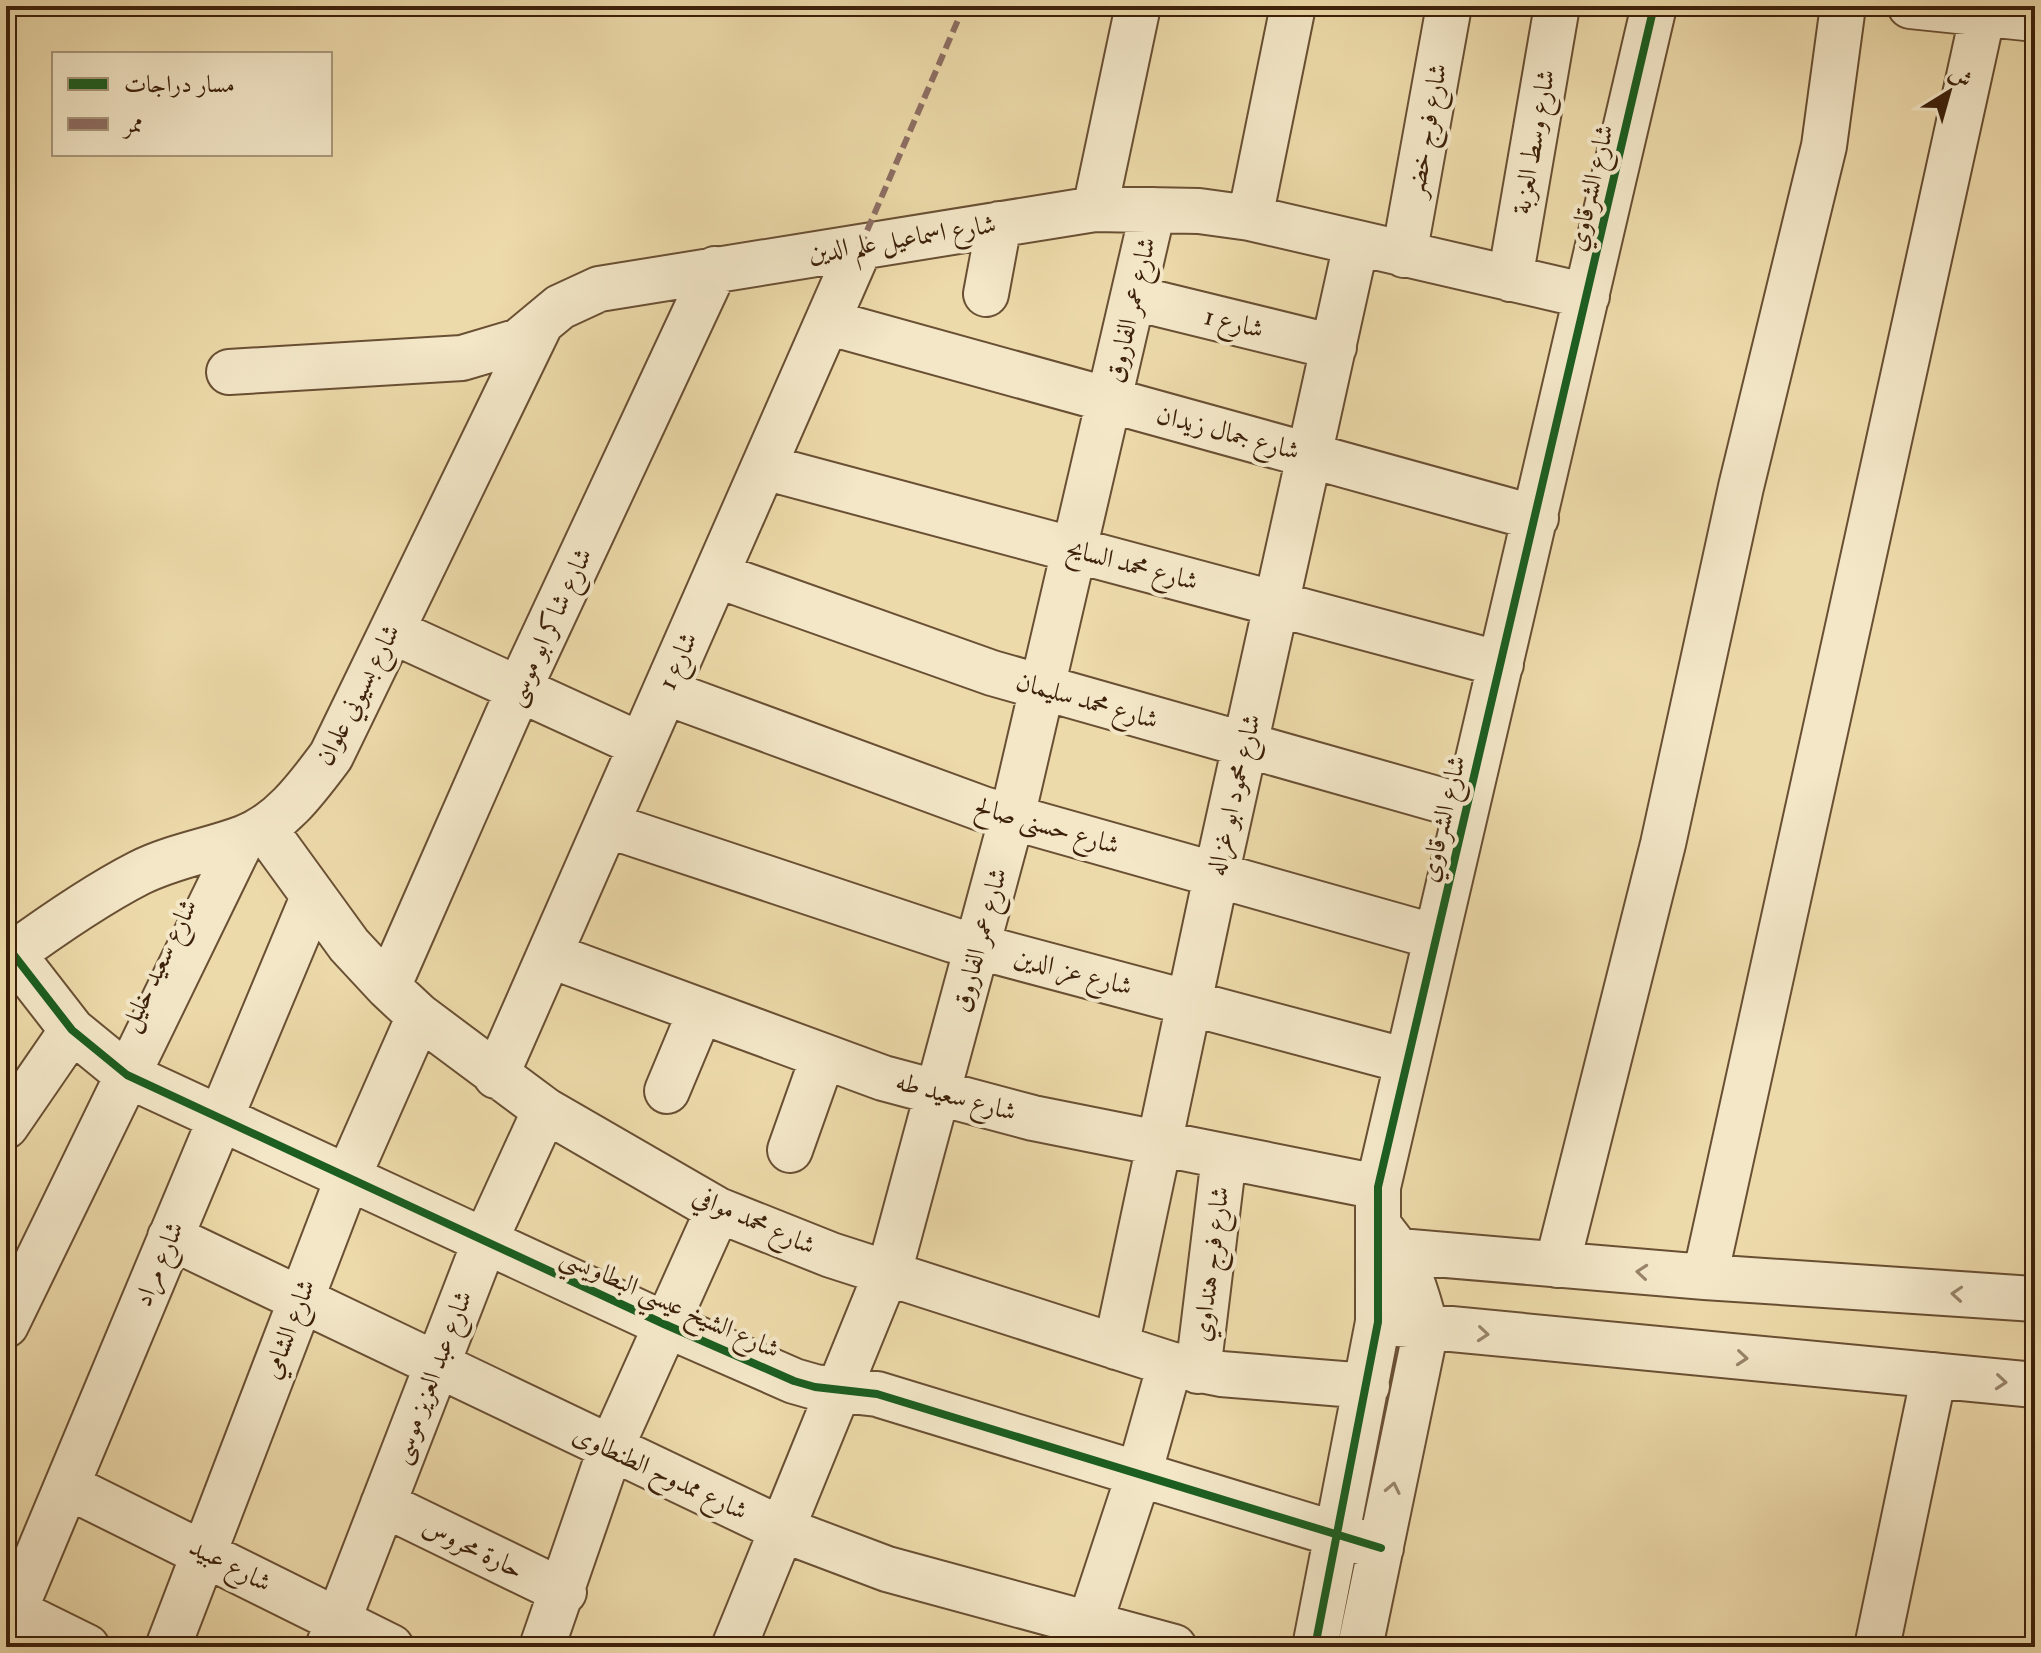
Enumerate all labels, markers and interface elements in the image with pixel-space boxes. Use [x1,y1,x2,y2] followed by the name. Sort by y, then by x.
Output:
[52,52,332,156] legend
[1909,52,1989,132] north arrow
[1943,59,1978,95] text: ش
[1399,61,1461,203] street label: شارع فرج خضر
[1506,67,1567,218] street label: شارع وسط العزبة
[124,69,235,100] text: مسار دراجات
[121,109,143,140] text: ممر
[1561,122,1626,256] street label: شارع الشرقاوي
[806,208,1000,279] street label: شارع اسماعيل علم الدين
[1099,234,1168,387] street label: شارع عمر الفاروق
[1200,300,1267,351] street label: شارع 1
[1152,399,1303,472] street label: شارع جمال زيدان
[1061,532,1201,603] street label: شارع محمد السايح
[498,543,604,713] street label: شارع شاكر ابو موسى
[309,619,412,773] street label: شارع بسيوني علوان
[651,627,709,697] street label: شارع 1
[1011,665,1162,741] street label: شارع محمد سليمان
[1200,711,1273,880] street label: شارع محمود ابو غزاله
[1413,753,1478,887] street label: شارع الشرقاوي
[970,790,1123,867] street label: شارع حسنى صالح
[945,864,1019,1017] street label: شارع عمر الفاروق
[113,894,209,1038] street label: شارع سعيد خليل
[1009,941,1136,1008] street label: شارع عز الدين
[891,1066,1020,1133] street label: شارع سعيد طه
[686,1180,820,1267] street label: شارع محمد موافي
[1186,1185,1243,1344] street label: شارع فرج هنداوي
[127,1217,196,1313] street label: شارع مراد
[553,1240,785,1372] street label: شارع الشيخ عيسي البطاويسي
[1635,1264,1648,1281] one-way arrow
[255,1275,327,1385] street label: شارع الشامي
[384,1286,484,1470] street label: شارع عبد العزيز موسى
[1950,1286,1963,1303] one-way arrow
[1477,1325,1490,1342] one-way arrow
[1736,1349,1749,1366] one-way arrow
[1995,1373,2008,1390] one-way arrow
[565,1419,752,1534] street label: شارع ممدوح الطنطاوى
[1384,1482,1401,1496] one-way arrow
[417,1510,529,1586] street label: حارة محروس
[181,1531,276,1604] street label: شارع عبيد

